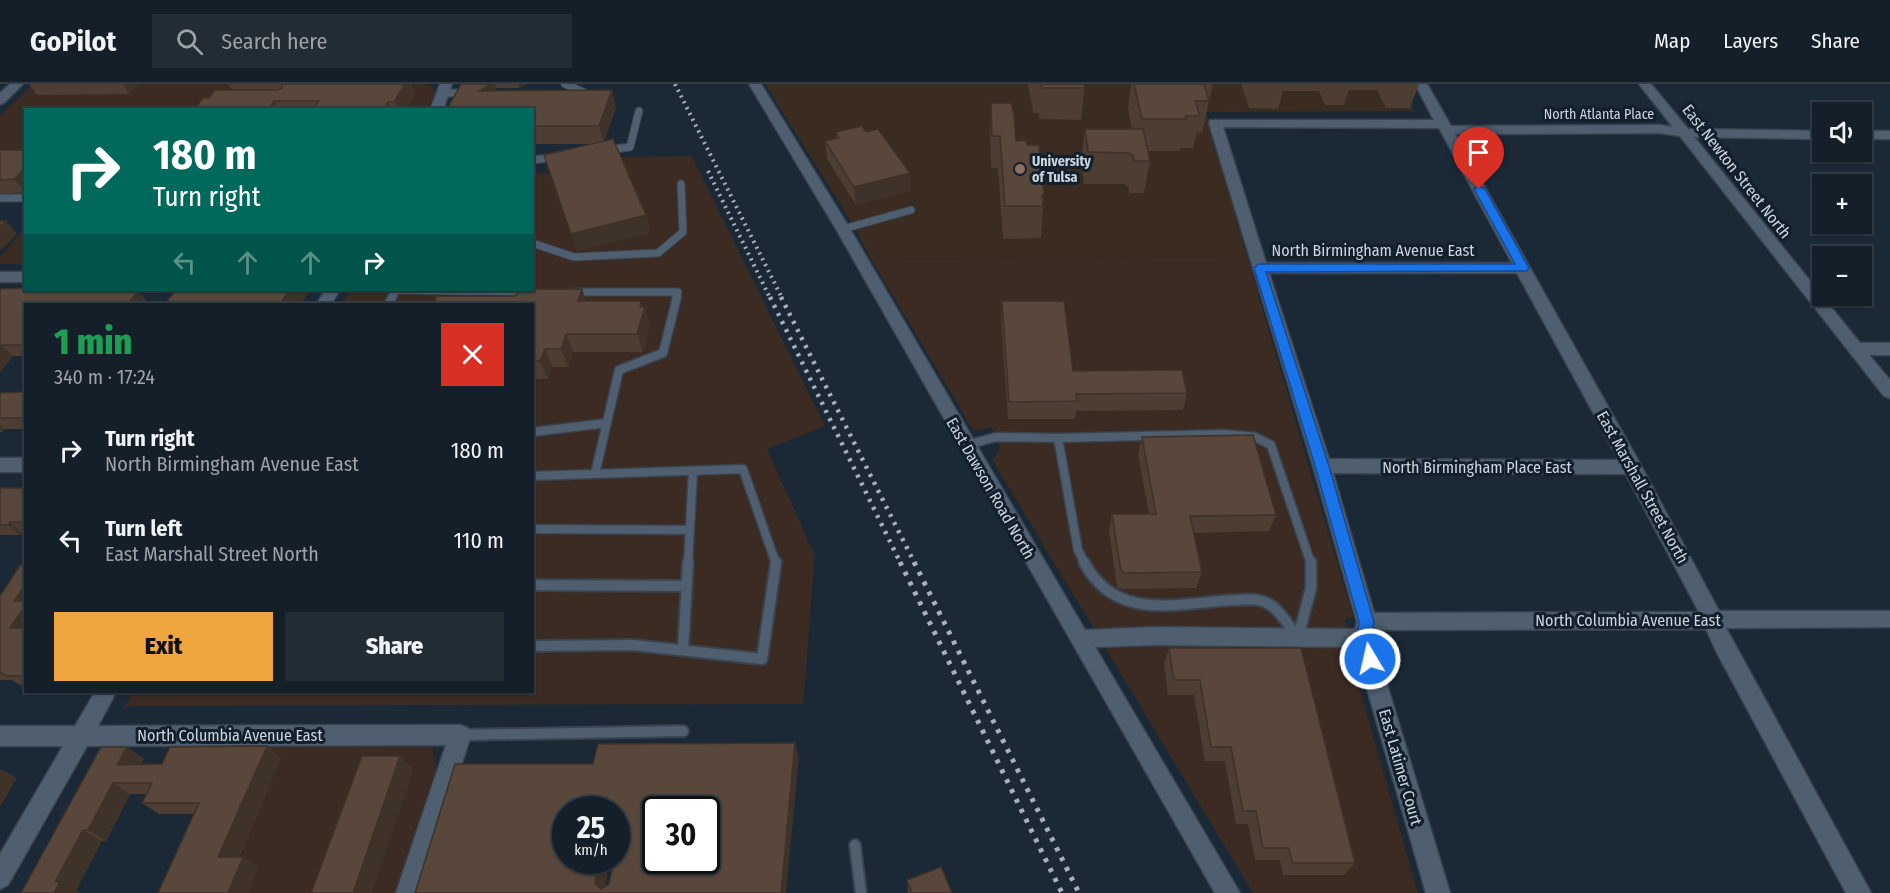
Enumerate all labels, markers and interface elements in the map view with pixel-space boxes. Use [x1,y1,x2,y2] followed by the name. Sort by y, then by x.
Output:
[152,14,572,68] search box
[30,25,116,58] text: GoPilot
[173,25,206,58] icon: search
[221,28,327,55] text: Search here
[1654,28,1690,54] text: Map
[1723,28,1778,54] text: Layers
[1811,28,1860,54] text: Share
[1678,100,1795,242] street label: East Newton Street North
[1812,102,1872,306] map controls
[1812,102,1872,162] button: sound
[1544,106,1654,123] street label: North Atlanta Place
[1453,127,1504,189] pin
[153,130,257,180] text: 180 m
[54,132,132,210] icon: right
[1462,136,1495,169] icon: arrive
[1032,153,1091,186] place label: University of Tulsa
[1013,162,1027,176] marker: University of Tulsa
[1812,174,1872,234] button: +
[153,181,261,213] text: Turn right
[1271,241,1475,260] street label: North Birmingham Avenue East
[168,246,201,279] icon: left
[231,246,264,279] icon: ahead
[294,246,327,279] icon: ahead
[357,246,390,279] icon: right
[1812,246,1872,306] button: −
[54,320,132,364] text: 1 min
[441,323,504,386] button: close
[54,365,155,389] text: 340 m · 17:24
[1593,408,1692,567] street label: East Marshall Street North
[942,414,1039,562] street label: East Dawson Road North
[105,425,194,452] text: Turn right
[54,434,87,467] icon: right
[451,437,504,464] text: 180 m
[105,452,359,476] text: North Birmingham Avenue East
[1382,458,1573,477] street label: North Birmingham Place East
[105,515,183,542] text: Turn left
[54,524,87,557] icon: left
[454,527,504,554] text: 110 m
[105,542,319,566] text: East Marshall Street North
[1535,611,1721,630] street label: North Columbia Avenue East
[54,612,273,681] button: Exit
[285,612,504,681] button: Share
[1338,627,1402,691] position arrow
[1375,707,1426,828] street label: East Latimer Court
[137,726,323,745] street label: North Columbia Avenue East
[642,796,720,874] speed limit sign: 30
[577,810,605,846] text: 25
[574,841,608,859] text: km/h

